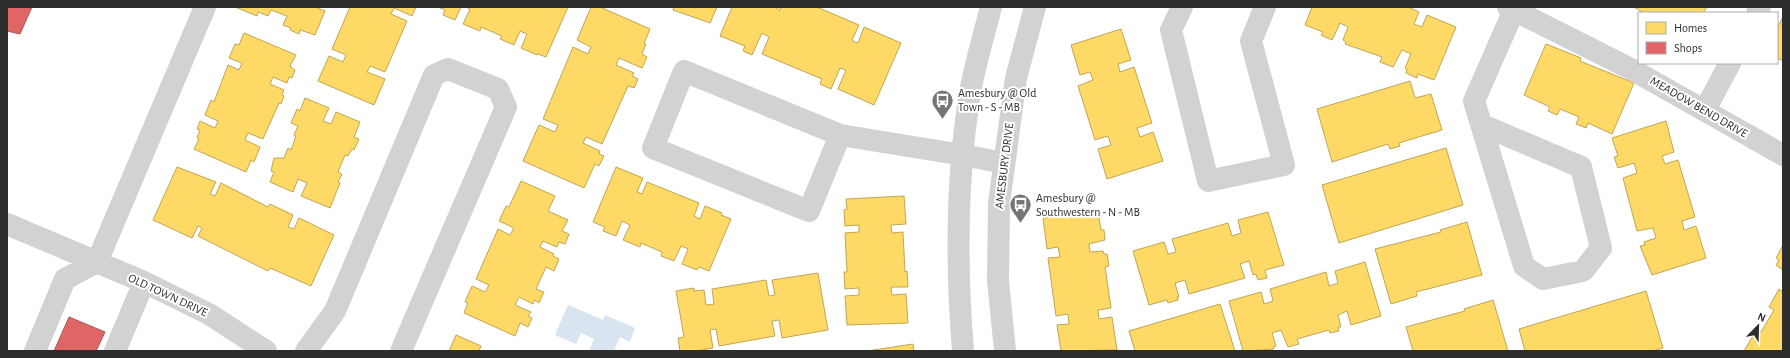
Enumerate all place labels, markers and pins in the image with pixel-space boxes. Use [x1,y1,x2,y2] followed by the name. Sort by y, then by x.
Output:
[930,87,956,120] bus stop icon: Amesbury @ Old Town - S - MB
[958,87,1036,113] place label: Amesbury @ Old Town - S - MB
[1007,192,1033,225] bus stop icon: Amesbury @ Southwestern - N - MB
[1036,192,1140,218] place label: Amesbury @ Southwestern - N - MB

